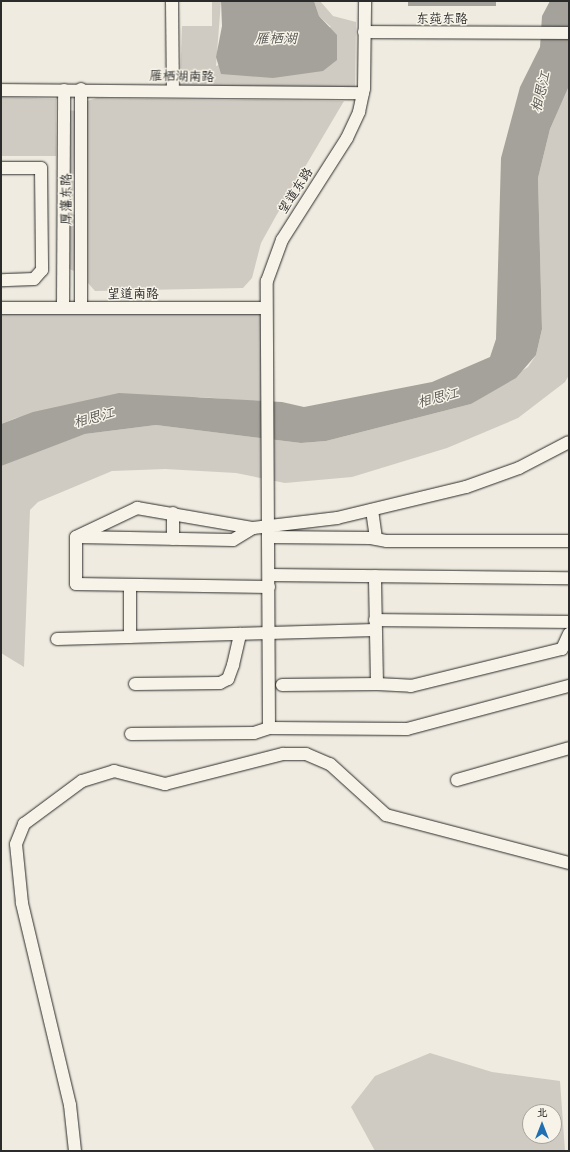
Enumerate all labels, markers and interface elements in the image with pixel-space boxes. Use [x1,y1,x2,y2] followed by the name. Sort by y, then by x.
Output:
[416,11,468,27] street label: 东莼东路
[255,31,297,47] water label: 雁栖湖
[149,69,215,85] street label: 雁栖湖南路
[528,70,554,114] water label: 相思江
[275,165,317,217] street label: 望道东路
[59,173,75,225] street label: 厚藩东路
[107,286,159,302] street label: 望道南路
[416,385,460,411] water label: 相思江
[72,404,116,432] water label: 相思江
[537,1103,548,1122] text: 北
[522,1104,562,1144] north arrow

